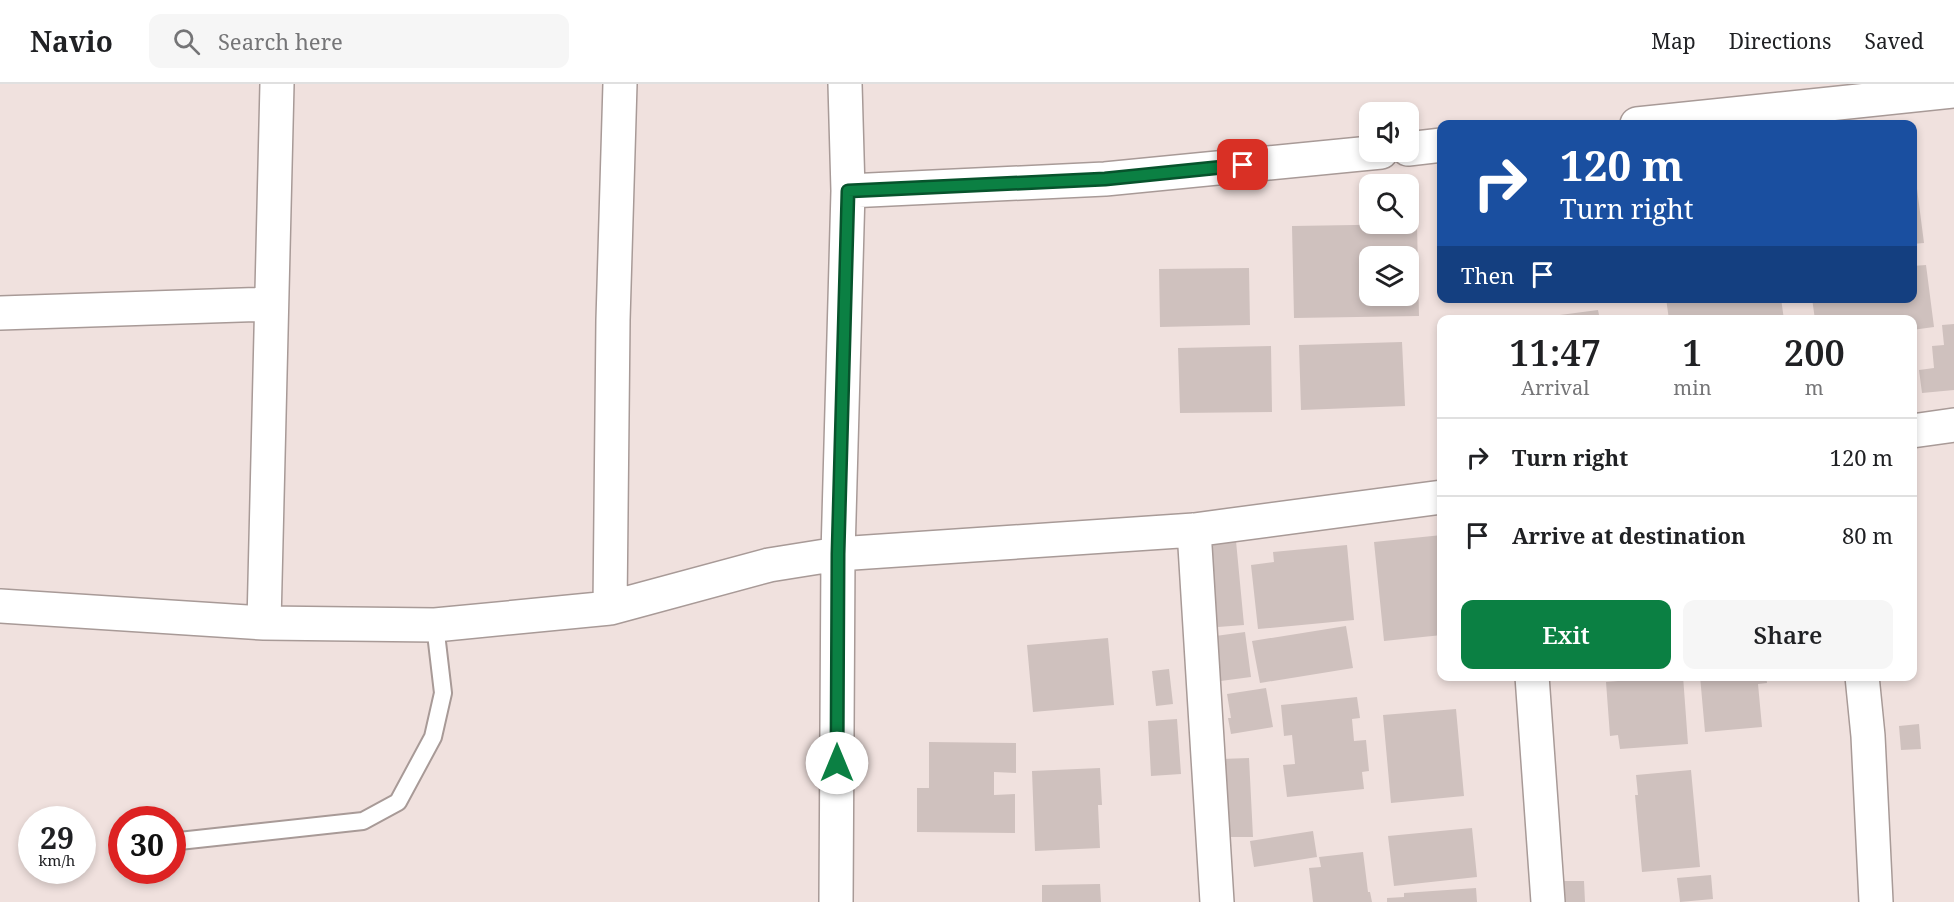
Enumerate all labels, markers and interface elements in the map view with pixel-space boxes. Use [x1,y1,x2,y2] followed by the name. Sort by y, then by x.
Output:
[149,14,569,68] search box
[30,22,113,60] text: Navio
[170,25,203,58] icon: search
[218,26,343,56] text: Search here
[1651,27,1696,55] text: Map
[1729,27,1831,55] text: Directions
[1864,27,1924,55] text: Saved
[1359,102,1419,306] map controls
[1359,102,1419,162] button: sound
[1560,136,1684,193] text: 120 m
[1217,139,1268,190] pin
[1461,144,1539,222] icon: right
[1226,148,1259,181] icon: arrive
[1359,174,1419,234] button: search
[1560,190,1693,227] text: Turn right
[1359,246,1419,306] button: layers
[1526,258,1559,291] icon: arrive
[1461,260,1514,290] text: Then
[1509,328,1601,377] text: 11:47
[1682,328,1703,377] text: 1
[1784,328,1845,377] text: 200
[1521,374,1589,401] text: Arrival
[1673,374,1712,401] text: min
[1805,374,1824,401] text: m
[1461,441,1494,474] icon: right
[1512,442,1628,472] text: Turn right
[1830,442,1893,472] text: 120 m
[1461,519,1494,552] icon: arrive
[1512,520,1746,550] text: Arrive at destination
[1842,520,1893,550] text: 80 m
[1461,600,1671,669] button: Exit
[1683,600,1893,669] button: Share
[805,731,869,795] position arrow
[108,806,186,884] speed limit sign: 30
[40,817,74,858] text: 29
[39,850,75,870] text: km/h

